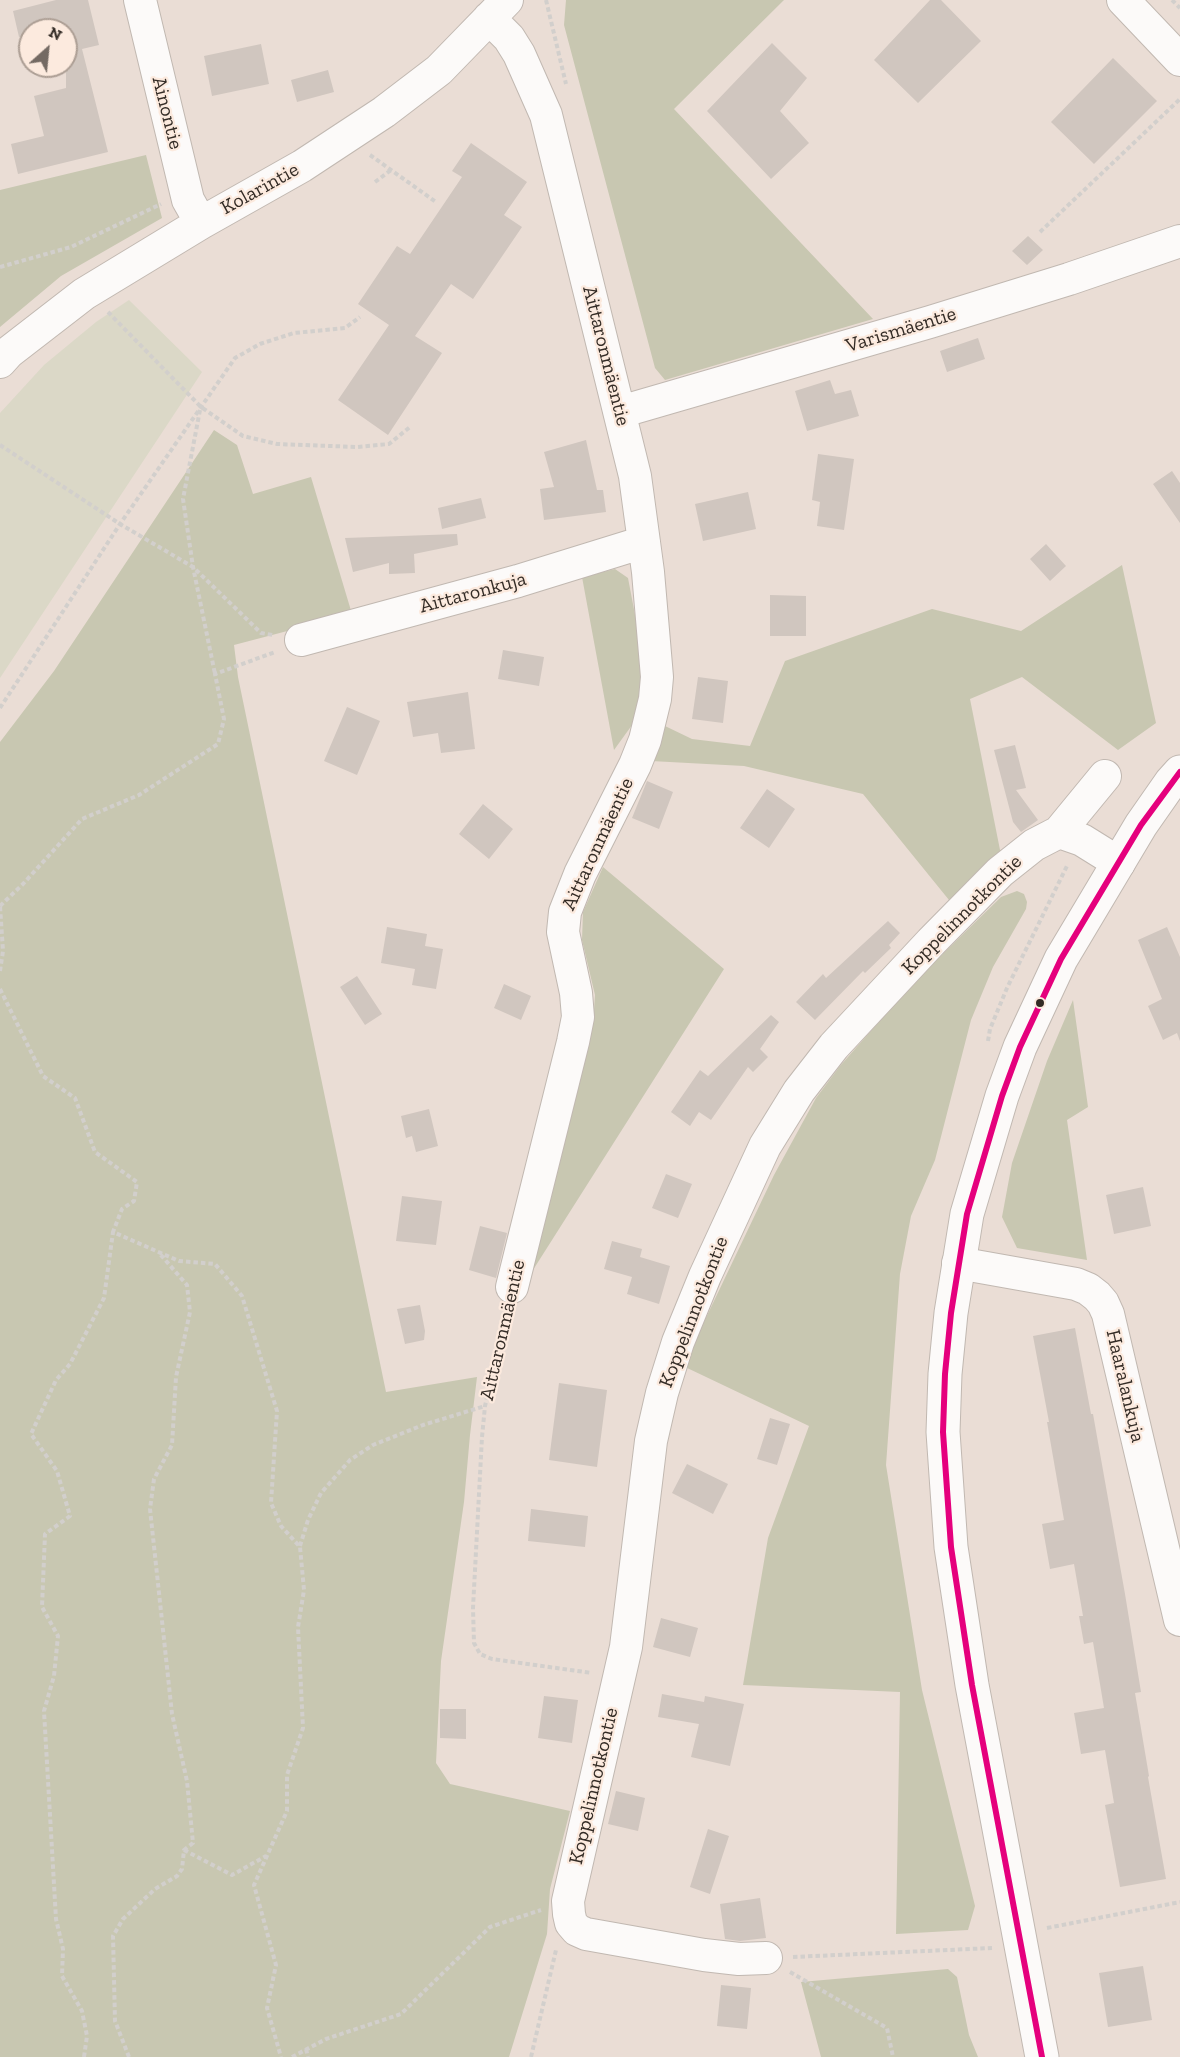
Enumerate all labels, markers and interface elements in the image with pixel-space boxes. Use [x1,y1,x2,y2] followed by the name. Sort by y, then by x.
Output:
[18,18,78,78] north arrow
[46,22,65,45] text: N
[146,74,188,152] street label: Ainontie
[217,158,303,220] street label: Kolarintie
[577,284,635,428] street label: Aittaronmäentie
[843,302,959,358] street label: Varismäentie
[417,567,529,619] street label: Aittaronkuja
[557,774,639,914] street label: Aittaronmäentie
[897,850,1027,980] street label: Koppelinnotkontie
[1034,997,1046,1009] unlabelled marker
[654,1233,734,1391] street label: Koppelinnotkontie
[475,1257,531,1403] street label: Aittaronmäentie
[1100,1327,1150,1445] street label: Haaralankuja
[564,1705,624,1867] street label: Koppelinnotkontie

